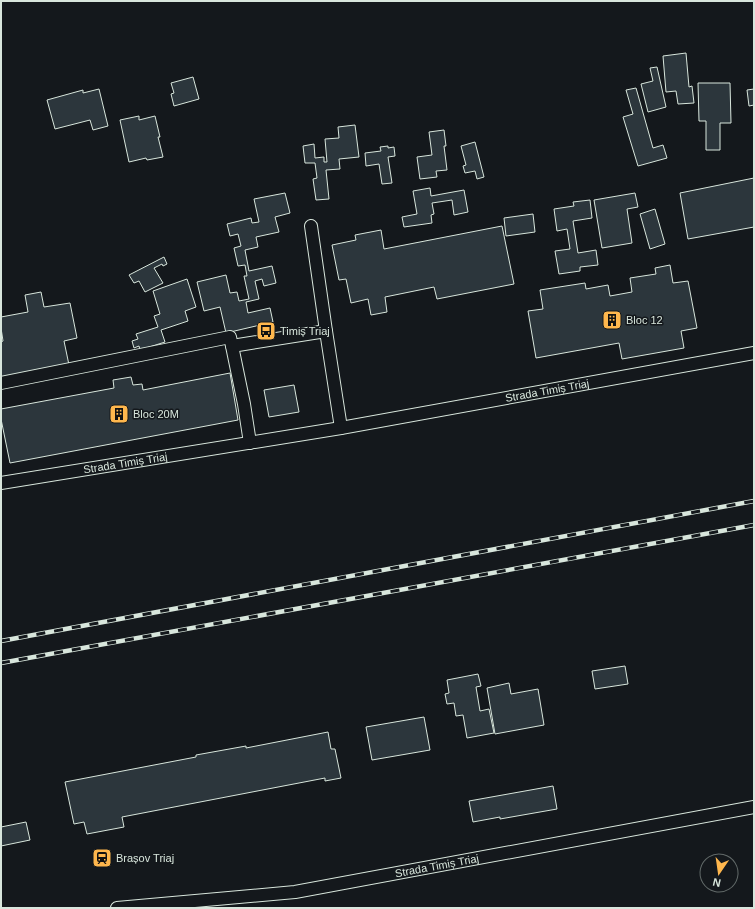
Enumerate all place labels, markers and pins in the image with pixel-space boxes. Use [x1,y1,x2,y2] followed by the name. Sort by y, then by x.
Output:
[601,309,623,331] building icon: Bloc 12
[626,314,663,326] place label: Bloc 12
[255,320,277,342] bus stop icon: Timiș Triaj
[280,325,330,337] place label: Timiș Triaj
[108,403,130,425] building icon: Bloc 20M
[133,408,179,420] place label: Bloc 20M
[91,847,113,869] station icon: Brașov Triaj
[116,852,174,864] place label: Brașov Triaj

